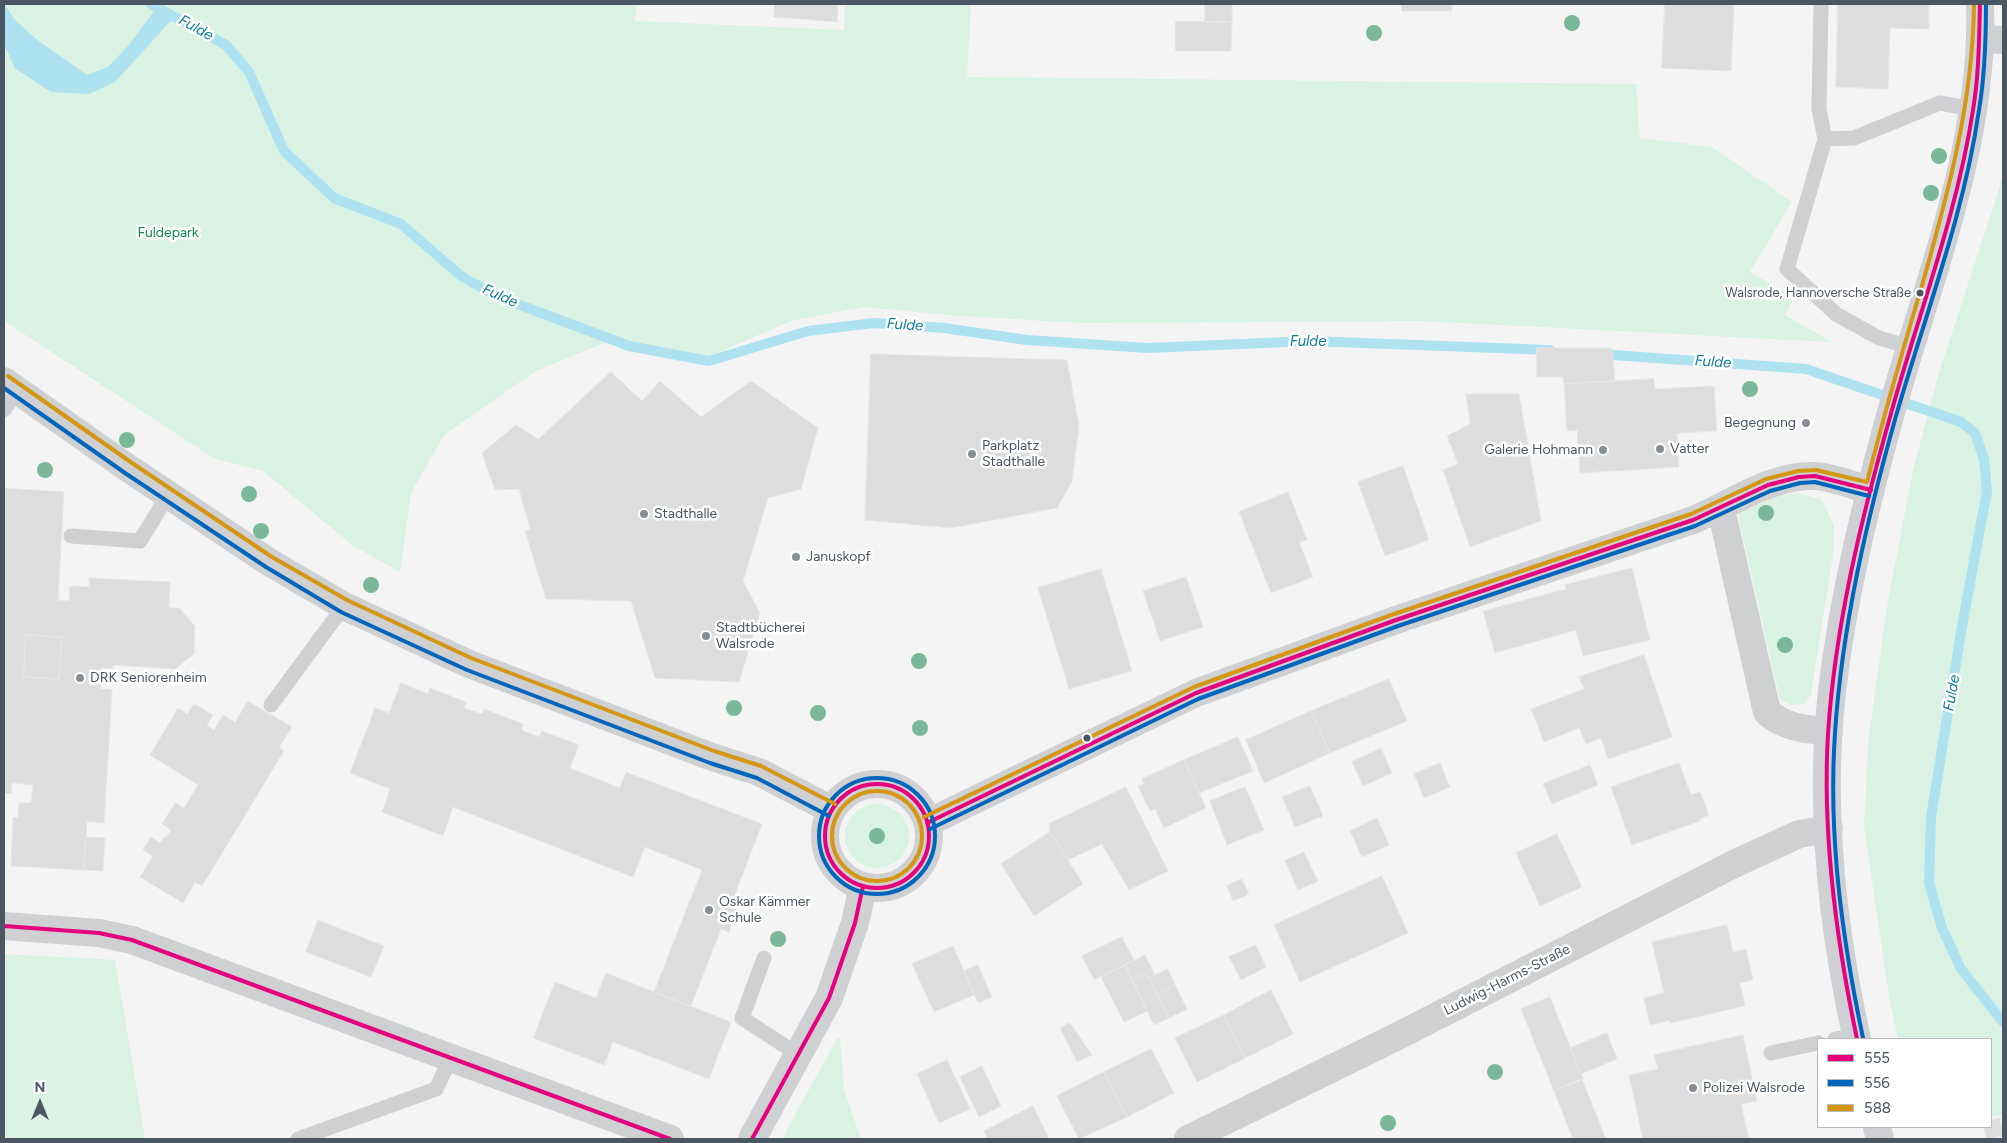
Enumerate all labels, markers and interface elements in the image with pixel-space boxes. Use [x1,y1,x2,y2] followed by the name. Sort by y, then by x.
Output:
[176,11,216,45] water label: Fulde
[137,225,199,241] park label: Fuldepark
[480,280,520,312] water label: Fulde
[1725,285,1911,301] place label: Walsrode, Hannoversche Straße
[1915,288,1925,298] marker: Walsrode, Hannoversche Straße
[886,315,924,335] water label: Fulde
[1290,333,1326,351] water label: Fulde
[1694,352,1732,372] water label: Fulde
[1724,415,1796,431] place label: Begegnung
[1800,417,1812,429] marker: Begegnung
[982,438,1045,471] place label: Parkplatz Stadthalle
[1670,441,1709,457] place label: Vatter
[1484,442,1593,458] place label: Galerie Hohmann
[1654,443,1666,455] marker: Vatter
[1597,444,1609,456] marker: Galerie Hohmann
[966,448,978,460] marker: Parkplatz Stadthalle
[654,506,717,522] place label: Stadthalle
[638,508,650,520] marker: Stadthalle
[806,549,871,565] place label: Januskopf
[790,551,802,563] marker: Januskopf
[716,620,805,652] place label: Stadtbücherei Walsrode
[700,630,712,642] marker: Stadtbücherei Walsrode
[90,670,207,686] place label: DRK Seniorenheim
[74,672,86,684] marker: DRK Seniorenheim
[1940,673,1964,713] water label: Fulde
[1082,733,1092,743] unlabelled marker
[719,894,810,926] place label: Oskar Kämmer Schule
[703,904,715,916] marker: Oskar Kämmer Schule
[1441,941,1573,1019] street label: Ludwig-Harms-Straße
[1817,1038,1992,1128] legend
[1864,1049,1890,1067] text: 555
[1864,1074,1890,1092] text: 556
[15,1078,65,1128] north arrow
[35,1079,45,1096] text: N
[1703,1080,1805,1096] place label: Polizei Walsrode
[1687,1082,1699,1094] marker: Polizei Walsrode
[1864,1099,1891,1117] text: 588

